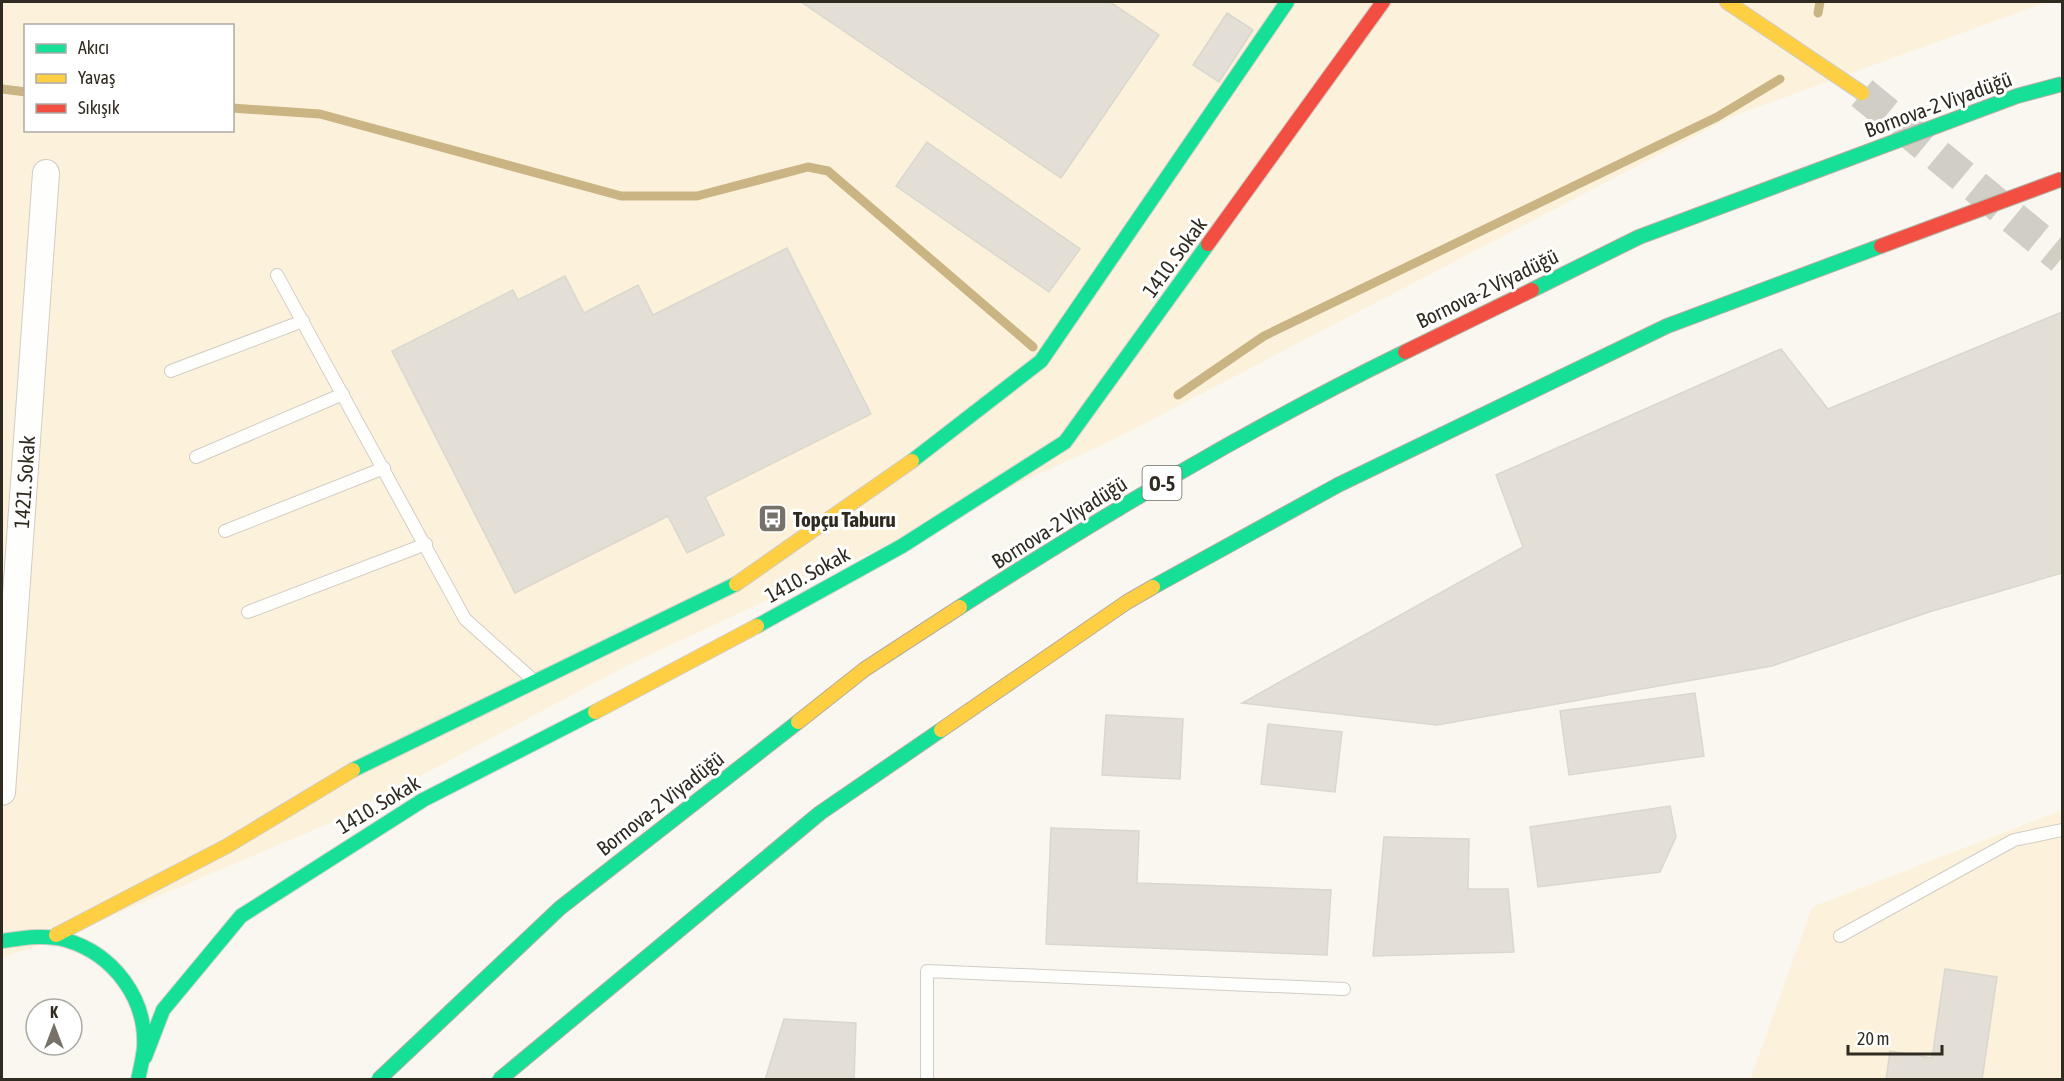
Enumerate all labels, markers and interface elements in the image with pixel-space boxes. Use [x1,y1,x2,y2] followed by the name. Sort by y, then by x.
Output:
[24,24,234,132] legend
[78,37,109,58] text: Akıcı
[1861,66,2015,142] street label: Bornova-2 Viyadüğü
[78,67,115,88] text: Yavaş
[78,97,120,118] text: Sıkışık
[1137,212,1211,302] street label: 1410. Sokak
[1412,243,1562,333] street label: Bornova-2 Viyadüğü
[9,435,39,529] street label: 1421. Sokak
[1142,466,1182,500] road number: O-5
[987,471,1131,573] street label: Bornova-2 Viyadüğü
[756,503,788,535] bus stop icon: Topçu Taburu
[793,507,896,531] place label: Topçu Taburu
[760,541,854,607] street label: 1410. Sokak
[592,746,728,860] street label: Bornova-2 Viyadüğü
[332,770,424,838] street label: 1410. Sokak
[24,997,84,1057] north arrow
[50,1003,58,1021] text: K
[1848,1018,1942,1056] scale bar
[1857,1028,1889,1049] text: 20 m

